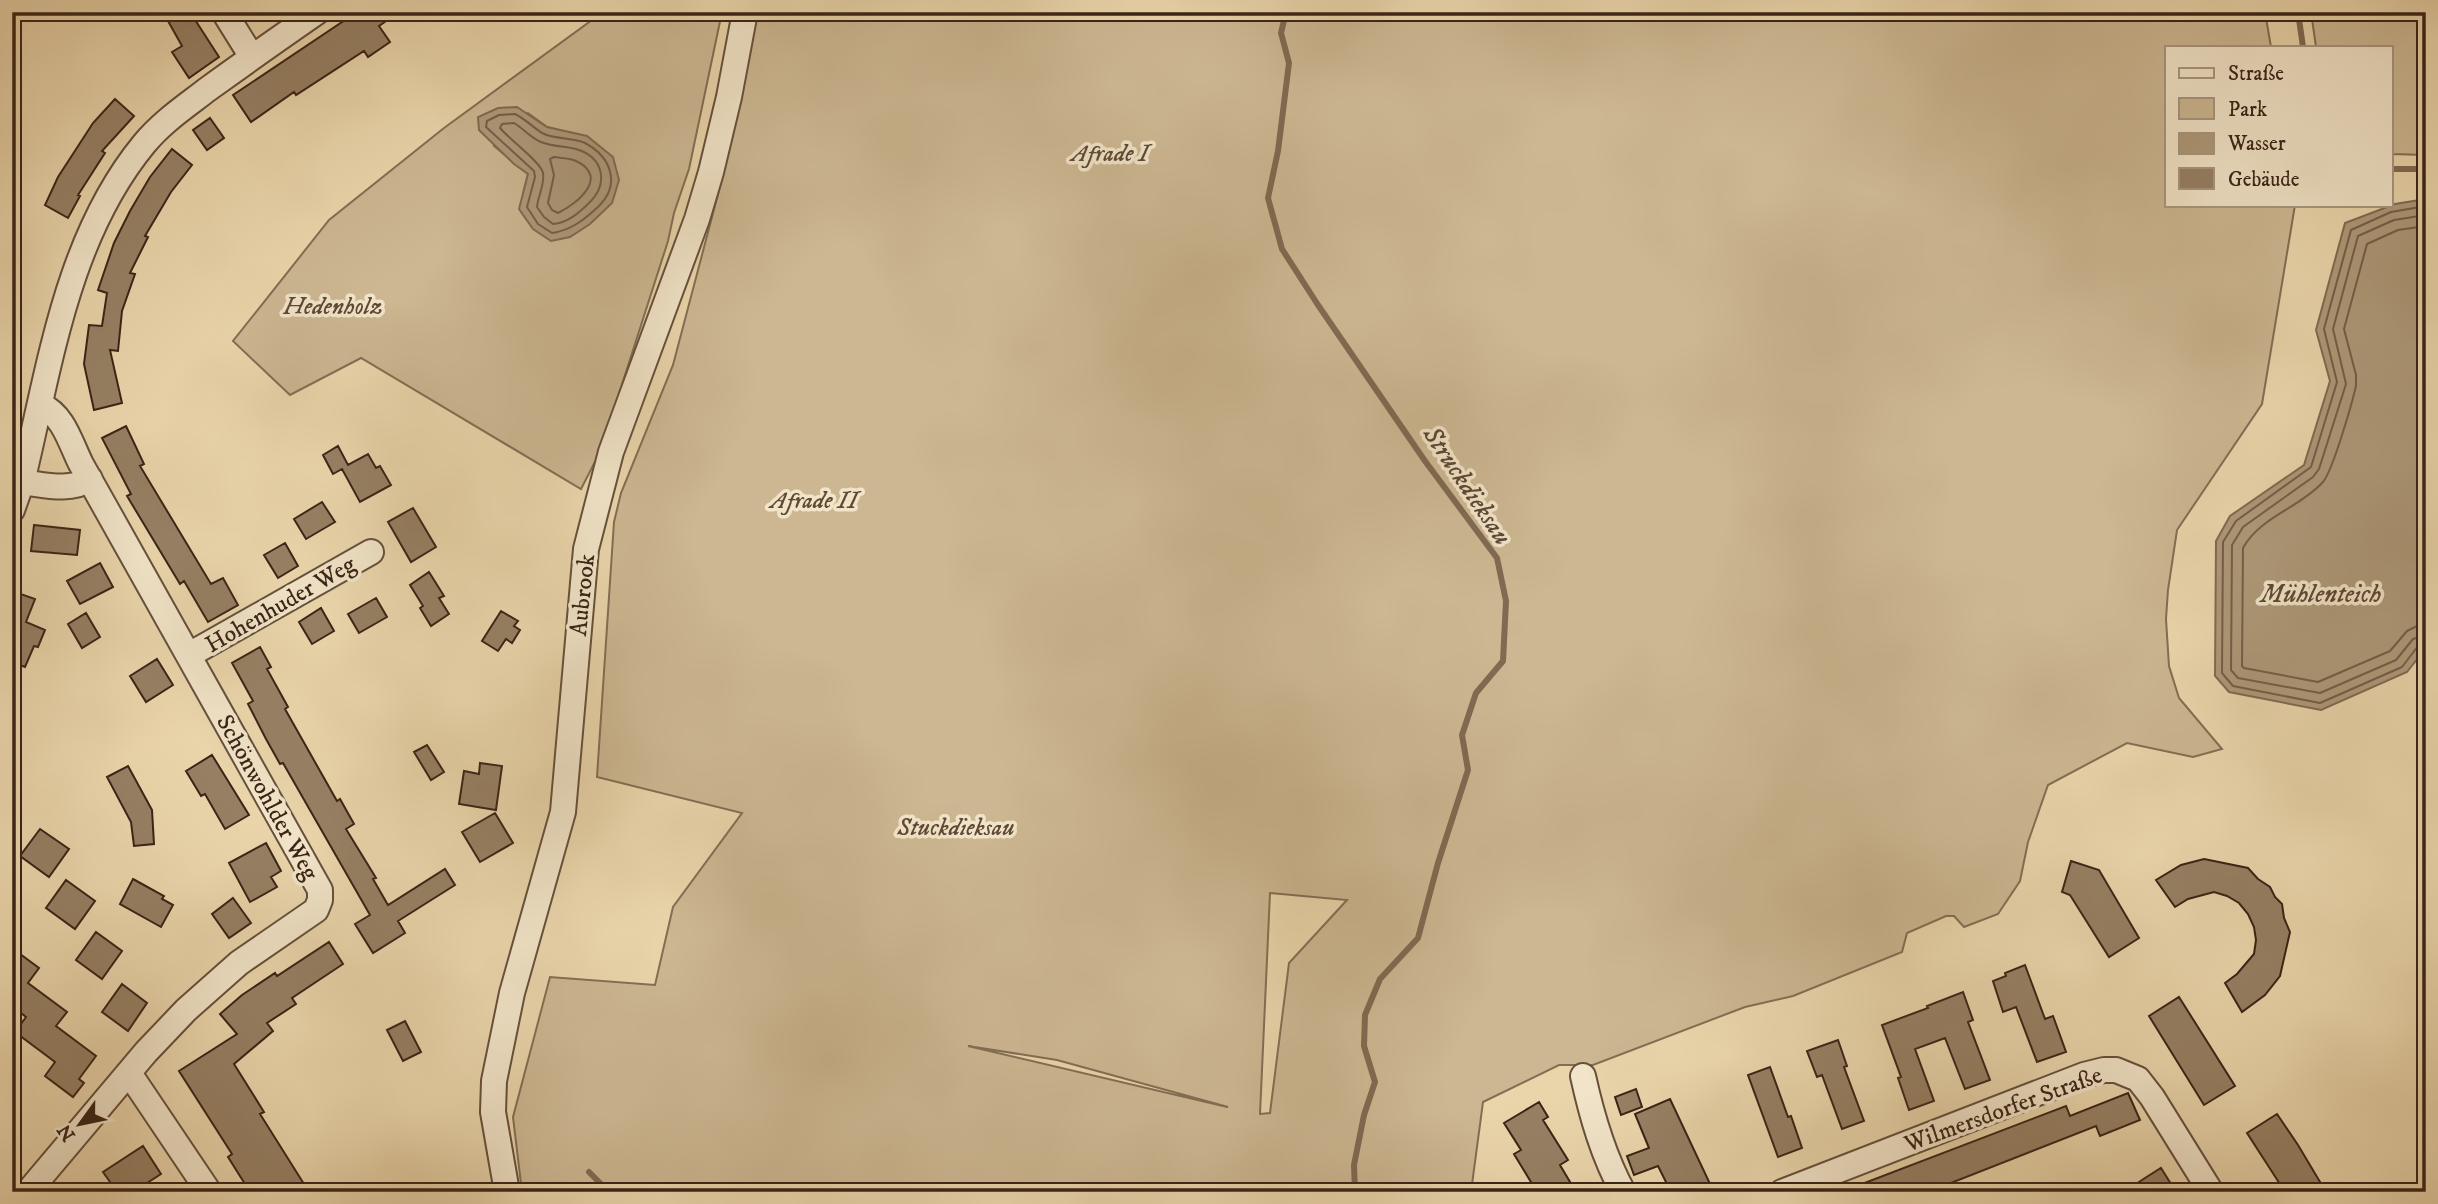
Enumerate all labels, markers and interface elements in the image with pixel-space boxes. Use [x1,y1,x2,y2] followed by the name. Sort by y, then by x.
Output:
[2165,46,2392,206] legend
[2228,61,2284,87] text: Straße
[2228,97,2268,123] text: Park
[2227,131,2286,157] text: Wasser
[1068,139,1153,169] park label: Afrade I
[2228,167,2300,193] text: Gebäude
[282,292,383,322] park label: Hedenholz
[1414,419,1519,552] water label: Struckdieksau
[767,486,862,516] park label: Afrade II
[200,550,361,660] street label: Hohenhuder Weg
[564,553,602,638] street label: Aubrook
[2258,578,2382,611] water label: Mühlenteich
[209,709,325,886] street label: Schönwohlder Weg
[896,813,1015,843] park label: Stuckdieksau
[1899,1060,2106,1160] street label: Wilmersdorfer Straße
[46,1088,116,1158] north arrow
[53,1119,81,1145] text: N

